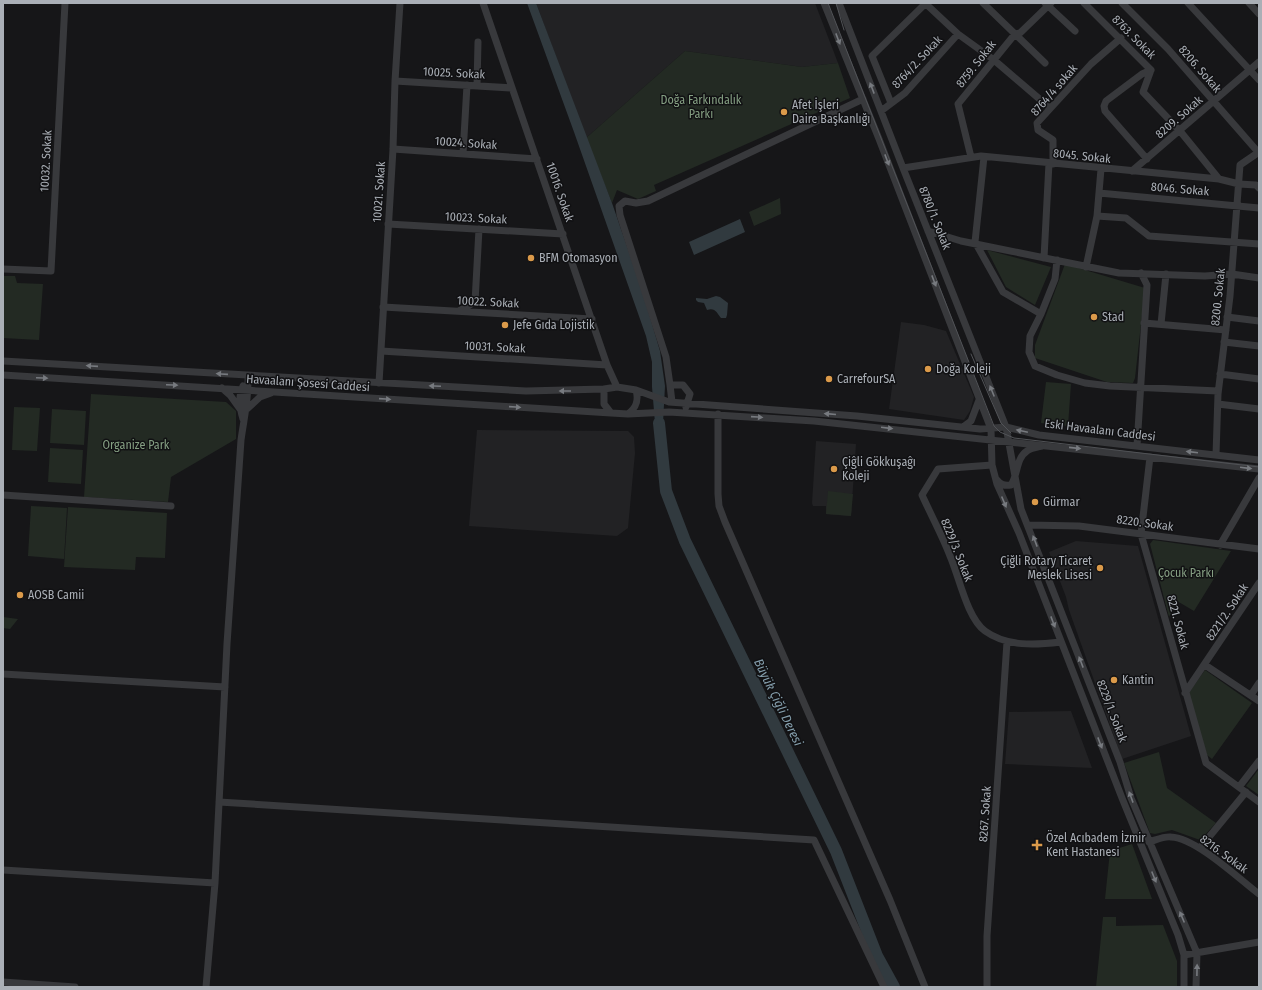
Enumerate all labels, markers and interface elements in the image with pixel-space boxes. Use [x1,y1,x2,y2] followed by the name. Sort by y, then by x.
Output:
[1109,12,1159,62] street label: 8763. Sokak
[889,32,945,91] street label: 8764/2. Sokak
[836,34,842,46] one-way arrow
[953,37,999,90] street label: 8759. Sokak
[1176,43,1225,96] street label: 8206. Sokak
[1028,61,1081,119] street label: 8764/4 sokak
[422,64,486,82] street label: 10025. Sokak
[868,81,874,93] one-way arrow
[661,93,742,121] park label: Doğa Farkındalık Parkı
[1153,93,1206,141] street label: 8209. Sokak
[792,97,870,126] place label: Afet İşleri Daire Başkanlığı
[779,107,789,117] marker: Afet İşleri Daire Başkanlığı
[37,129,55,192] street label: 10032. Sokak
[434,134,498,152] street label: 10024. Sokak
[1052,146,1112,166] street label: 8045. Sokak
[885,154,891,166] one-way arrow
[543,160,577,224] street label: 10016. Sokak
[370,161,388,223] street label: 10021. Sokak
[1150,179,1210,199] street label: 8046. Sokak
[916,184,954,252] street label: 8780/1. Sokak
[445,209,508,227] street label: 10023. Sokak
[539,251,617,265] place label: BFM Otomasyon
[526,253,536,263] marker: BFM Otomasyon
[1208,267,1228,327] street label: 8200. Sokak
[931,276,937,287] one-way arrow
[457,293,520,311] street label: 10022. Sokak
[1102,310,1124,324] place label: Stad
[1089,312,1099,322] marker: Stad
[513,318,595,332] place label: Jefe Gıda Lojistik
[500,320,510,330] marker: Jefe Gıda Lojistik
[464,338,526,356] street label: 10031. Sokak
[86,362,98,369] one-way arrow
[936,362,991,376] place label: Doğa Koleji
[923,364,933,374] marker: Doğa Koleji
[215,371,228,377] one-way arrow
[246,372,370,394] street label: Havaalanı Şosesi Caddesi
[837,372,896,386] place label: CarrefourSA
[36,374,48,381] one-way arrow
[824,374,834,384] marker: CarrefourSA
[166,381,178,388] one-way arrow
[429,382,441,389] one-way arrow
[988,384,994,396] one-way arrow
[558,388,571,394] one-way arrow
[379,396,391,403] one-way arrow
[509,404,521,411] one-way arrow
[824,411,836,418] one-way arrow
[751,414,764,420] one-way arrow
[1044,416,1156,444] street label: Eski Havaalanı Caddesi
[881,425,893,432] one-way arrow
[1016,428,1028,434] one-way arrow
[103,438,170,452] park label: Organize Park
[1069,445,1081,451] one-way arrow
[1186,449,1199,456] one-way arrow
[842,455,916,483] place label: Çiĝli Gökkuşaĝı Koleji
[829,464,839,474] marker: Çiĝli Gökkuşaĝı Koleji
[1240,464,1252,471] one-way arrow
[1043,495,1080,509] place label: Gürmar
[1001,496,1007,507] one-way arrow
[1030,497,1040,507] marker: Gürmar
[1116,512,1175,534] street label: 8220. Sokak
[938,516,976,584] street label: 8229/3. Sokak
[1031,535,1037,547] one-way arrow
[1000,554,1092,582] place label: Çiğli Rotary Ticaret Meslek Lisesi
[1095,563,1105,573] marker: Çiğli Rotary Ticaret Meslek Lisesi
[1158,566,1214,580] park label: Çocuk Parkı
[1203,580,1251,643] street label: 8221/2. Sokak
[28,588,84,602] place label: AOSB Camii
[15,590,25,600] marker: AOSB Camii
[1164,593,1192,651] street label: 8221. Sokak
[1051,616,1057,628] one-way arrow
[751,656,806,749] water label: Büyük Çiğli Deresi
[1078,656,1084,668] one-way arrow
[1122,673,1154,687] place label: Kantin
[1109,675,1119,685] marker: Kantin
[1094,678,1130,745] street label: 8229/1. Sokak
[1098,738,1104,750] one-way arrow
[976,785,994,843] street label: 8267. Sokak
[1128,791,1134,803] one-way arrow
[1046,829,1146,859] place label: Özel Acıbadem İzmir Kent Hastanesi
[1197,832,1251,876] street label: 8216. Sokak
[1031,839,1043,851] marker: Özel Acıbadem İzmir Kent Hastanesi
[1151,871,1157,882] one-way arrow
[1179,911,1185,923] one-way arrow
[1194,963,1200,976] one-way arrow

